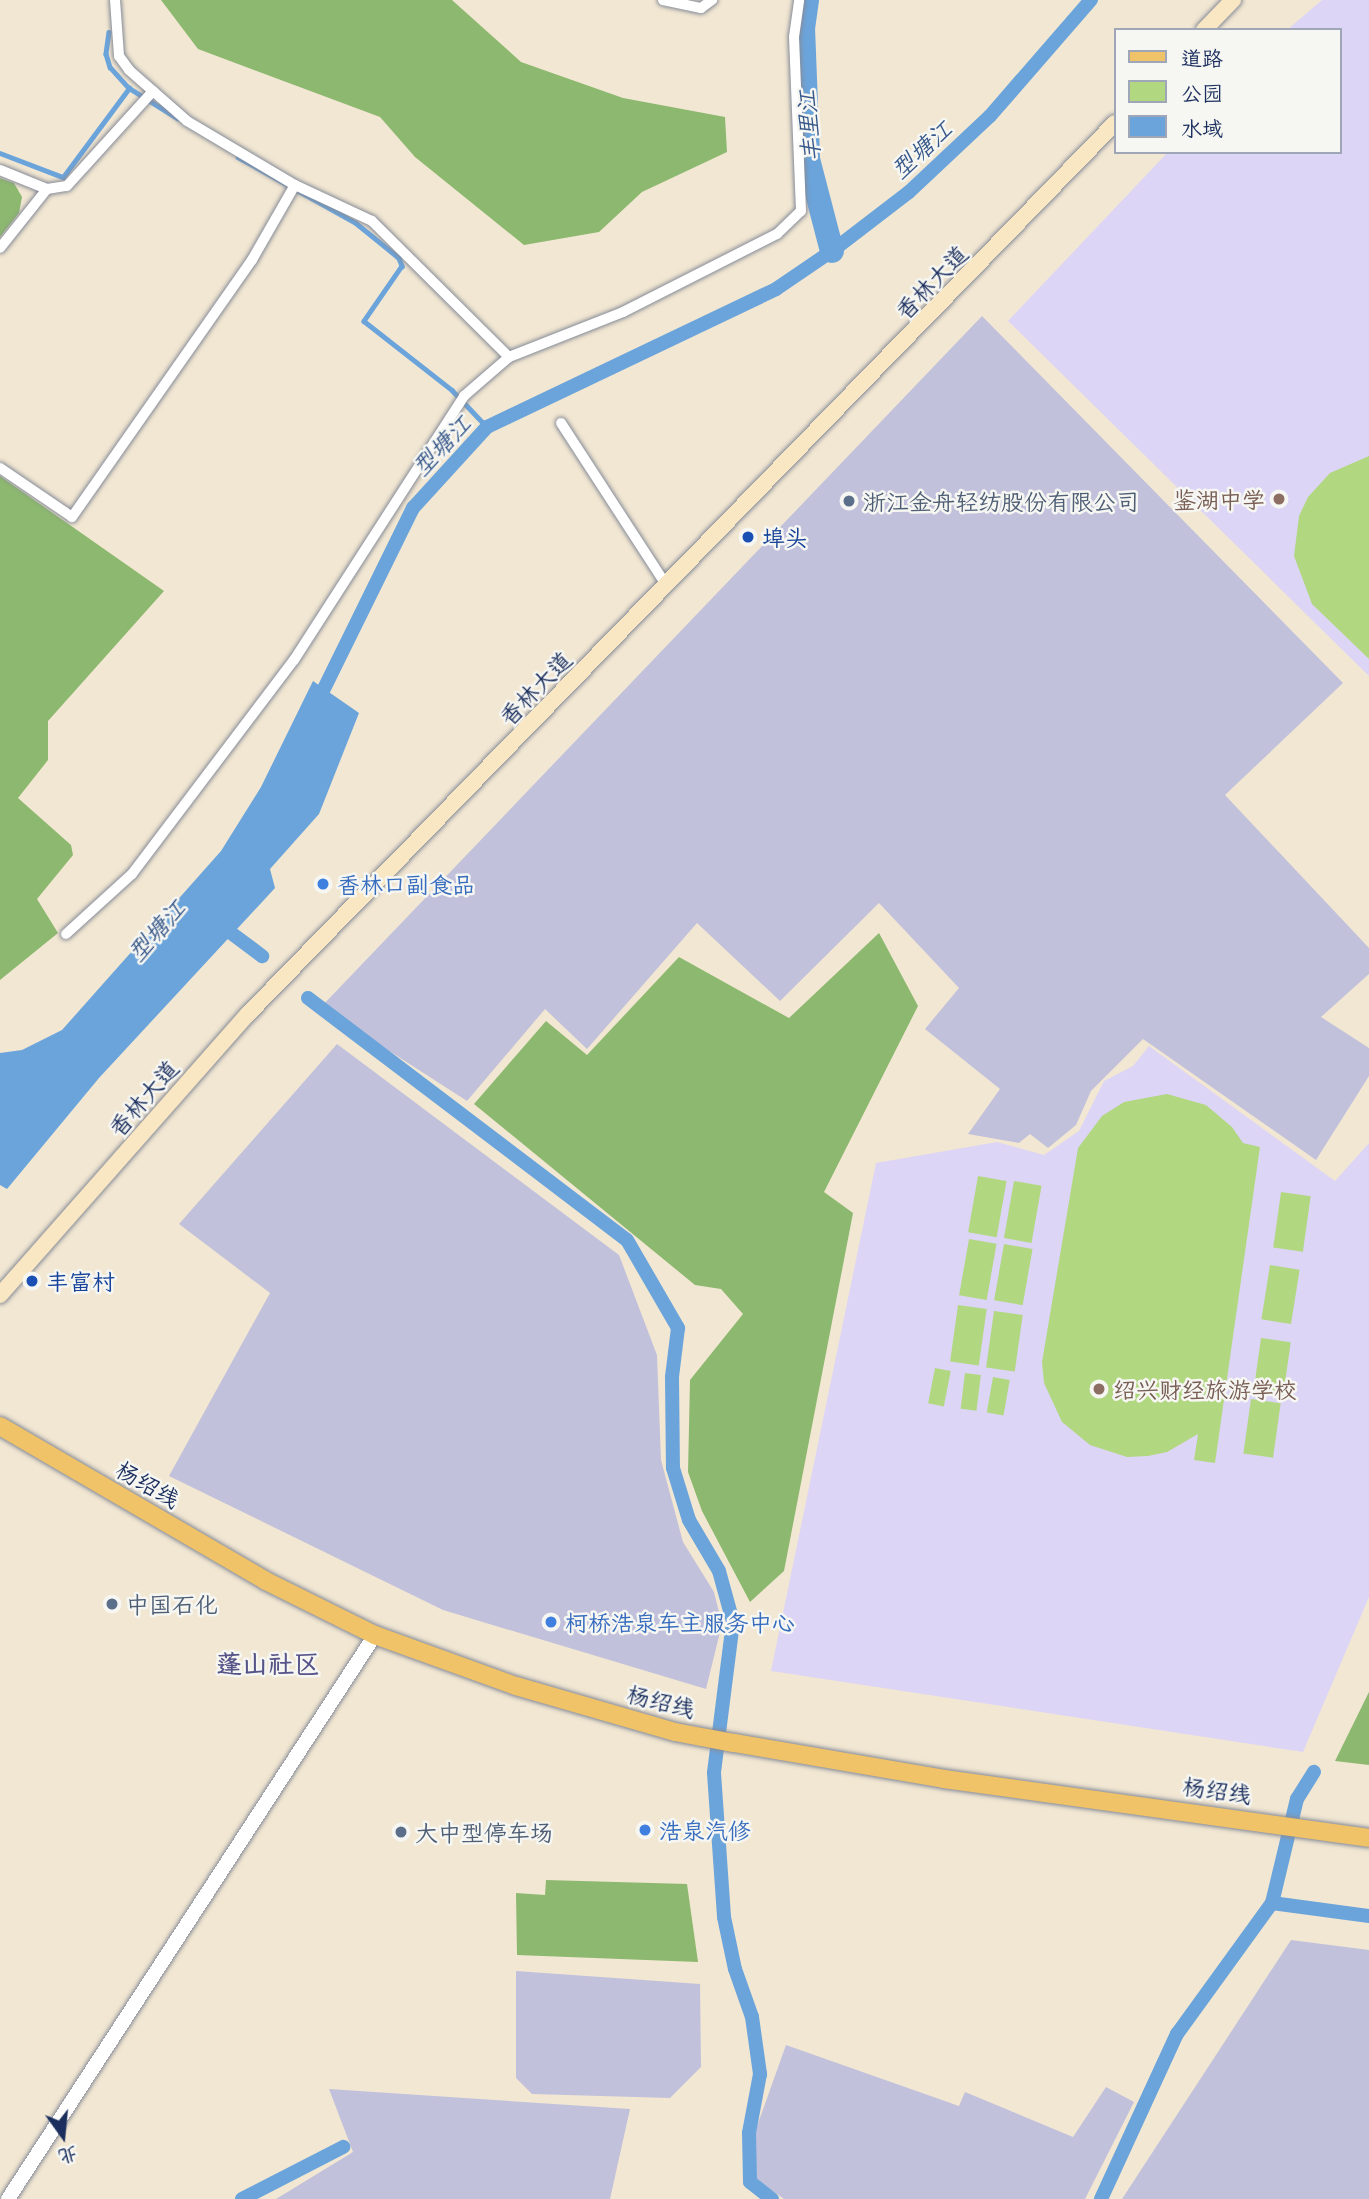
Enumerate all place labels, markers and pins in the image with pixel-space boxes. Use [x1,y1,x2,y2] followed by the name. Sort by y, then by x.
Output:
[1173,485,1265,513] place label: 鉴湖中学
[863,487,1139,515] place label: 浙江金舟轻纺股份有限公司
[1271,491,1287,507] marker: 鉴湖中学
[841,493,857,509] marker: 浙江金舟轻纺股份有限公司
[762,523,808,551] place label: 埠头
[740,529,756,545] marker: 埠头
[337,870,475,898] place label: 香林口副食品
[315,876,331,892] marker: 香林口副食品
[46,1267,115,1295] place label: 丰富村
[24,1273,40,1289] marker: 丰富村
[1113,1375,1297,1403] place label: 绍兴财经旅游学校
[1091,1381,1107,1397] marker: 绍兴财经旅游学校
[126,1590,218,1618] place label: 中国石化
[104,1596,120,1612] marker: 中国石化
[565,1608,795,1636] place label: 柯桥浩泉车主服务中心
[543,1614,559,1630] marker: 柯桥浩泉车主服务中心
[659,1816,751,1844] place label: 浩泉汽修
[415,1818,553,1846] place label: 大中型停车场
[637,1822,653,1838] marker: 浩泉汽修
[393,1824,409,1840] marker: 大中型停车场

